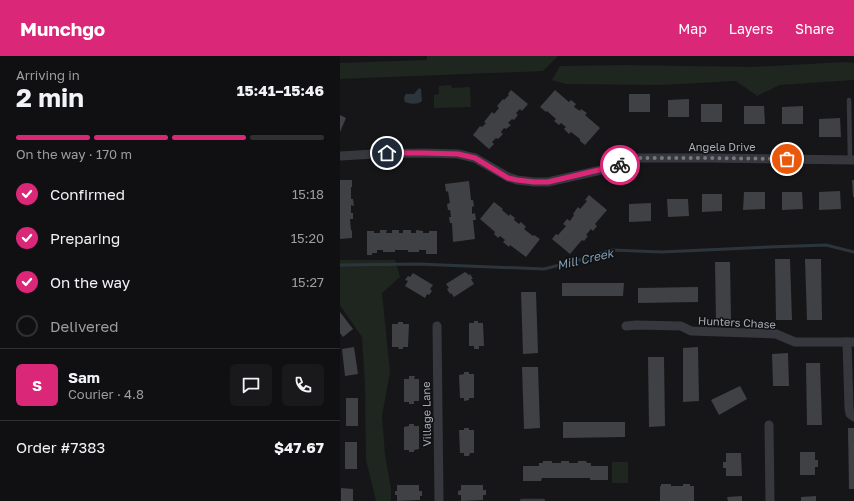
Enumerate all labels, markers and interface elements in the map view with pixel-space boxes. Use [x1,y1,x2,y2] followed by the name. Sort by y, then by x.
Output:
[20,17,105,40] text: Munchgo
[678,20,707,37] text: Map
[729,20,773,37] text: Layers
[795,20,834,37] text: Share
[16,67,80,83] text: Arriving in
[237,81,324,99] text: 15:41–15:46
[16,82,84,113] text: 2 min
[370,136,404,170] pin
[688,140,756,153] street label: Angela Drive
[376,142,398,164] icon: home
[770,142,804,176] pin
[600,145,640,185] courier
[16,146,132,162] text: On the way · 170 m
[776,148,798,170] icon: bag
[609,154,631,176] icon: bike
[16,183,38,205] icon: check
[50,185,125,203] text: Confirmed
[292,186,324,202] text: 15:18
[16,227,38,249] icon: check
[50,229,120,247] text: Preparing
[291,230,324,246] text: 15:20
[555,245,616,273] water label: Mill Creek
[16,271,38,293] icon: check
[50,273,130,291] text: On the way
[292,274,324,290] text: 15:27
[698,313,776,331] street label: Hunters Chase
[50,317,118,335] text: Delivered
[230,364,272,406] button: chat
[282,364,324,406] button: phone
[68,368,100,386] text: Sam
[32,376,42,394] text: S
[419,381,433,447] street label: Village Lane
[68,386,144,402] text: Courier · 4.8
[16,438,105,456] text: Order #7383
[274,438,324,456] text: $47.67

